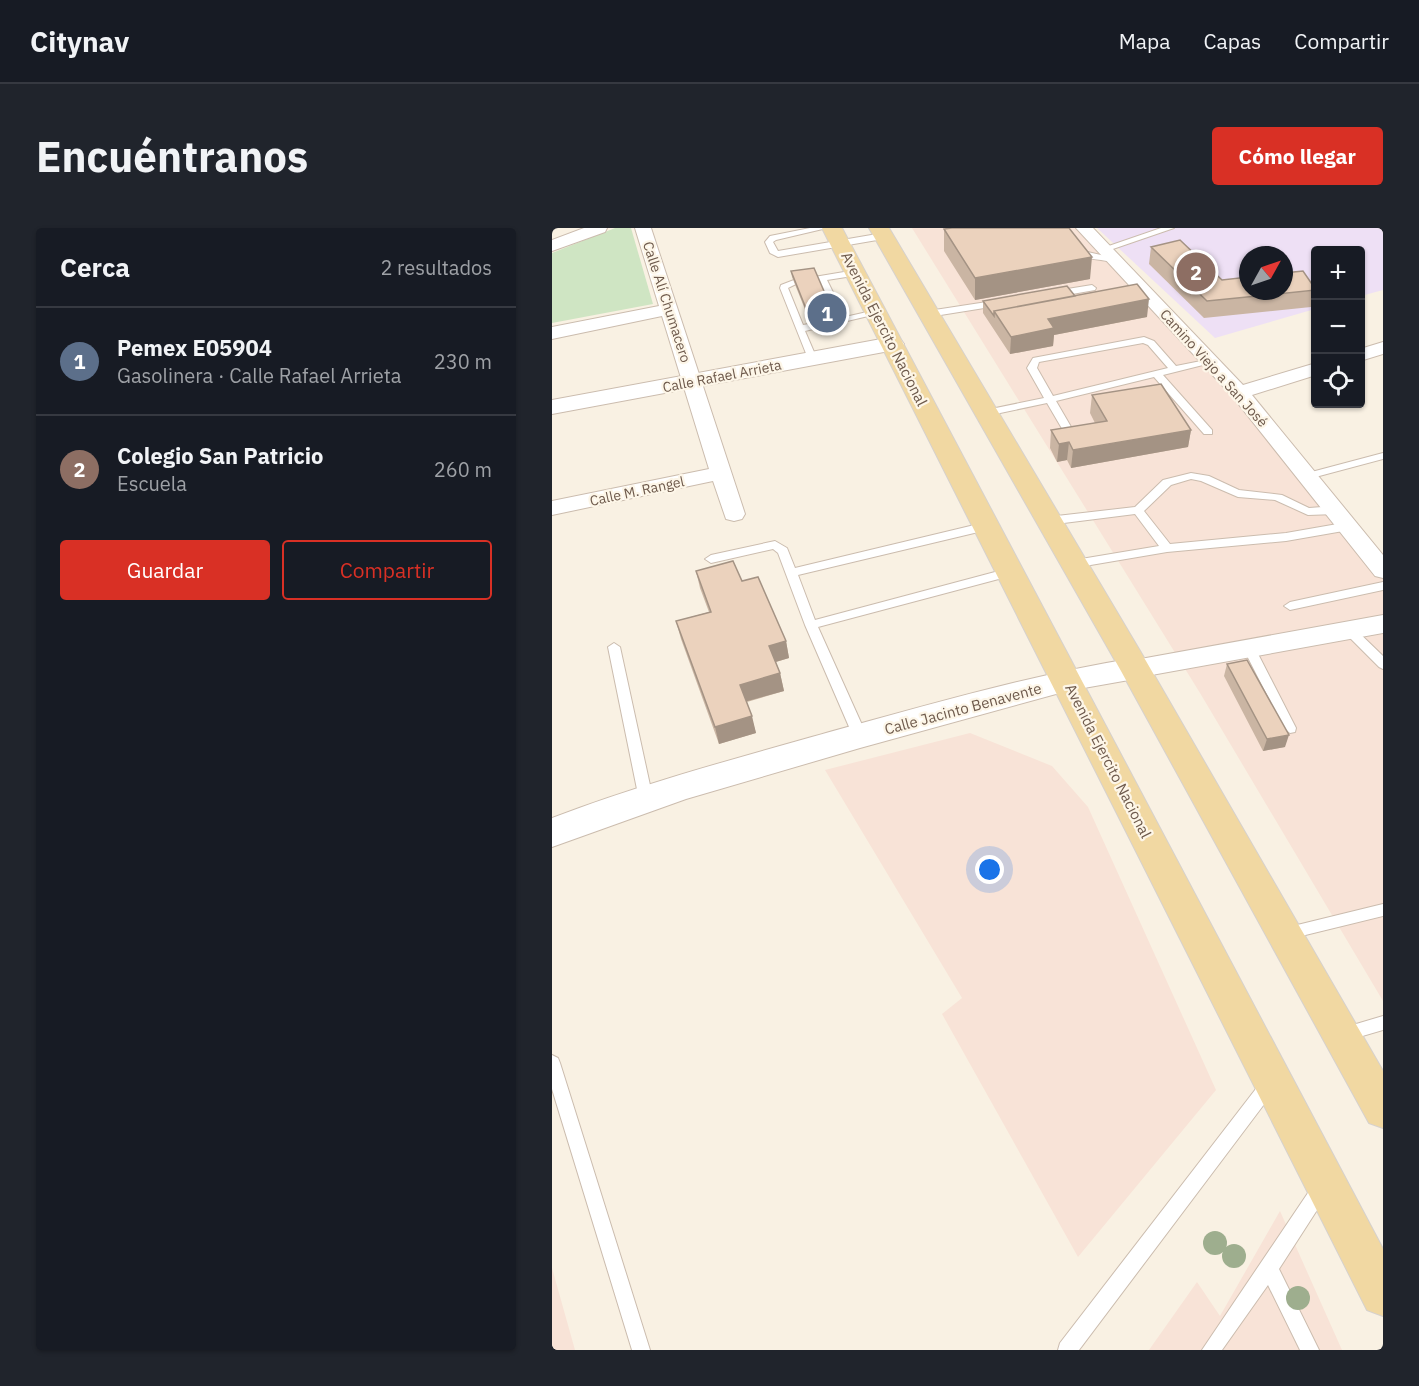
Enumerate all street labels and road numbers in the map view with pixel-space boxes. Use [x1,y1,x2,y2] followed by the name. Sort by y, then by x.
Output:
[639,239,695,365] street label: Calle Alí Chumacero
[837,248,932,409] street label: Avenida Ejercito Nacional
[1156,305,1272,431] street label: Camino Viejo a San José
[661,356,783,396] street label: Calle Rafael Arrieta
[588,472,686,510] street label: Calle M. Rangel
[882,678,1043,739] street label: Calle Jacinto Benavente
[1061,680,1156,841] street label: Avenida Ejercito Nacional

